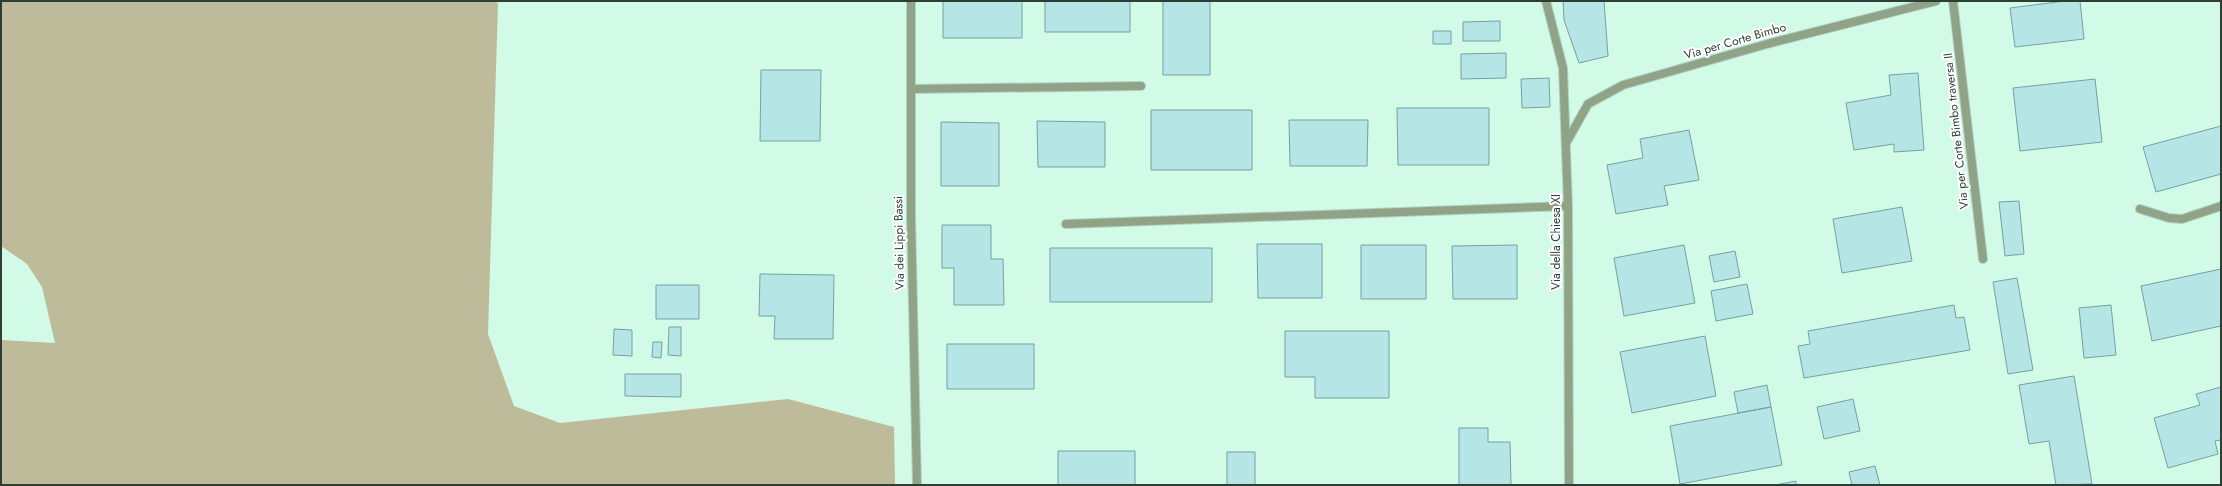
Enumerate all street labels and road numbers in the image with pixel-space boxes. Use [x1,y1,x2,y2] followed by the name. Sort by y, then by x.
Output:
[1682,18,1789,64] street label: Via per Corte Bimbo
[1939,52,1973,210] street label: Via per Corte Bimbo traversa II
[1547,194,1565,290] street label: Via della Chiesa XI
[889,196,909,290] street label: Via dei Lippi Bassi

